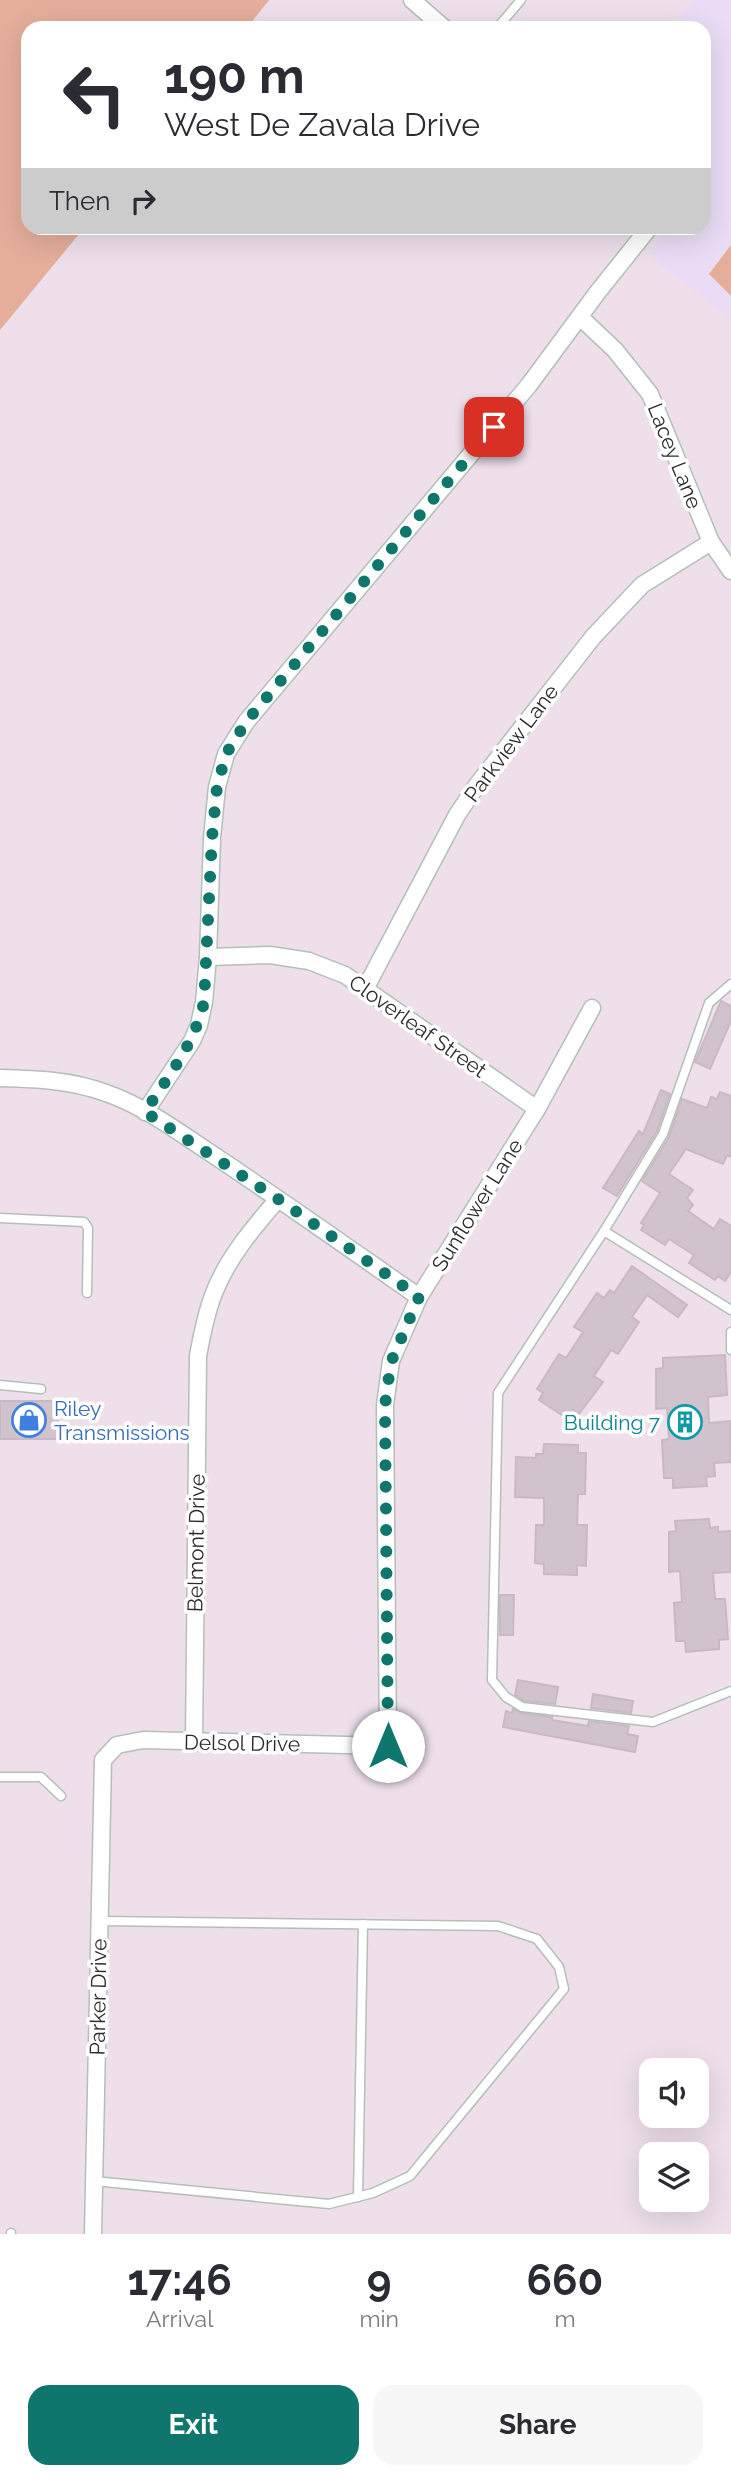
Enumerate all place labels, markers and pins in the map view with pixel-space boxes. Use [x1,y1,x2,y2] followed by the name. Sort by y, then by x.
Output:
[464,397,524,457] pin
[54,1396,190,1445] place label: Riley Transmissions
[10,1401,48,1439] shop icon: Riley Transmissions
[666,1403,704,1441] building icon: Building 7
[564,1410,661,1435] place label: Building 7

